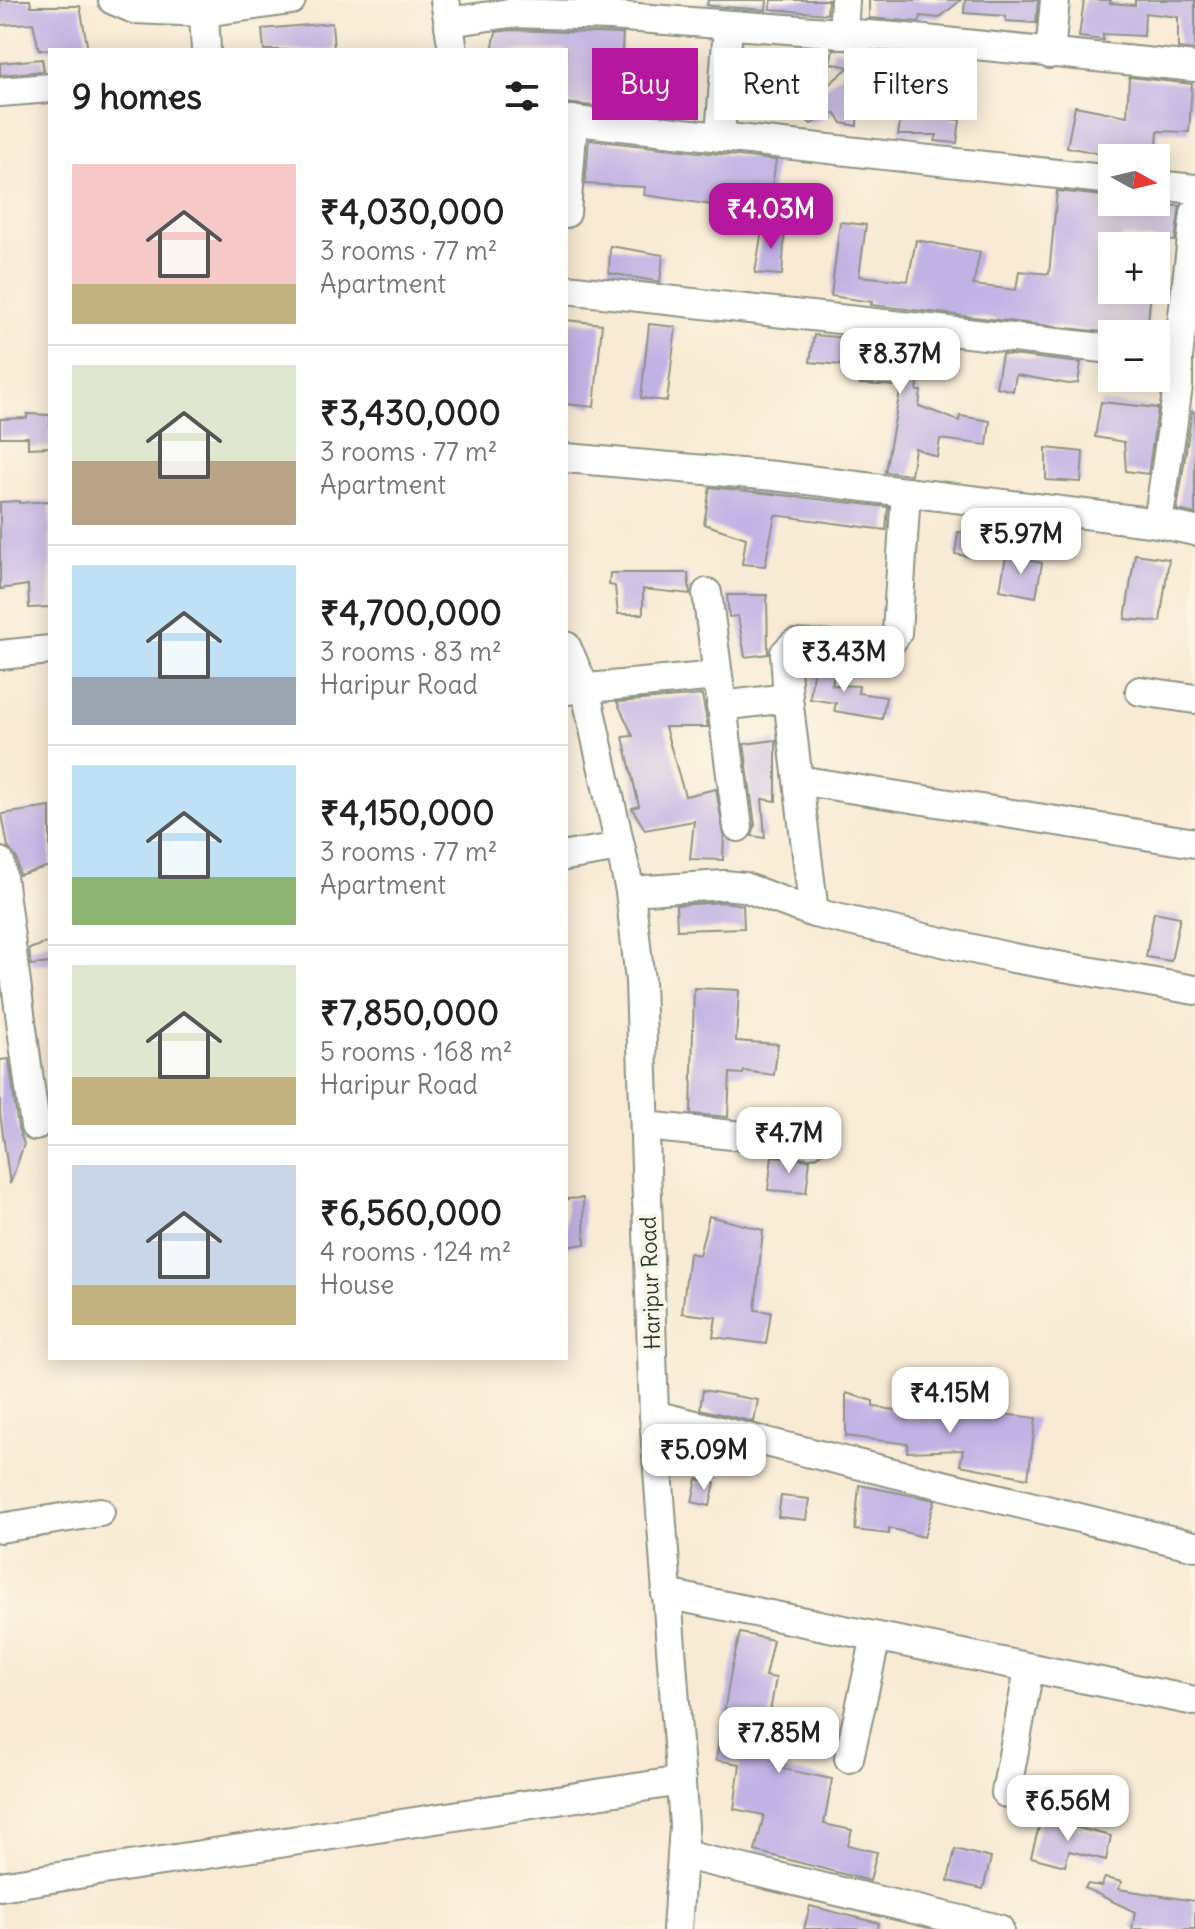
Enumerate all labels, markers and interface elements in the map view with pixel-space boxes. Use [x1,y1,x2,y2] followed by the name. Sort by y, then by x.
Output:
[592,48,698,120] chip: Buy
[714,48,828,120] chip: Rent
[844,48,977,120] chip: Filters
[500,74,544,118] icon: filters
[72,75,202,118] text: 9 homes
[1098,144,1170,216] north arrow
[1098,144,1170,392] map controls
[706,183,836,251] pin: ₹4.03M
[320,190,505,233] text: ₹4,030,000
[727,192,815,225] text: ₹4.03M
[136,196,232,292] icon: home
[1098,232,1170,304] button: +
[320,234,498,267] text: 3 rooms · 77 m²
[320,267,446,300] text: Apartment
[1098,320,1170,392] button: −
[835,328,965,396] pin: ₹8.37M
[858,337,942,370] text: ₹8.37M
[320,391,501,434] text: ₹3,430,000
[136,397,232,493] icon: home
[320,435,498,468] text: 3 rooms · 77 m²
[320,468,446,501] text: Apartment
[956,508,1086,576] pin: ₹5.97M
[979,517,1063,550] text: ₹5.97M
[320,591,502,634] text: ₹4,700,000
[136,597,232,693] icon: home
[779,626,909,694] pin: ₹3.43M
[320,635,502,668] text: 3 rooms · 83 m²
[801,635,887,668] text: ₹3.43M
[320,668,478,701] text: Haripur Road
[320,791,495,834] text: ₹4,150,000
[136,797,232,893] icon: home
[320,835,498,868] text: 3 rooms · 77 m²
[320,868,446,901] text: Apartment
[320,991,499,1034] text: ₹7,850,000
[136,997,232,1093] icon: home
[320,1035,513,1068] text: 5 rooms · 168 m²
[320,1068,478,1101] text: Haripur Road
[733,1107,845,1175] pin: ₹4.7M
[754,1116,824,1149] text: ₹4.7M
[320,1191,502,1234] text: ₹6,560,000
[136,1197,232,1293] icon: home
[634,1216,666,1350] street label: Haripur Road
[320,1235,512,1268] text: 4 rooms · 124 m²
[320,1268,394,1301] text: House
[885,1367,1015,1435] pin: ₹4.15M
[910,1376,990,1409] text: ₹4.15M
[639,1424,769,1492] pin: ₹5.09M
[660,1433,748,1466] text: ₹5.09M
[714,1707,844,1775] pin: ₹7.85M
[737,1716,821,1749] text: ₹7.85M
[1003,1775,1133,1843] pin: ₹6.56M
[1025,1784,1111,1817] text: ₹6.56M

